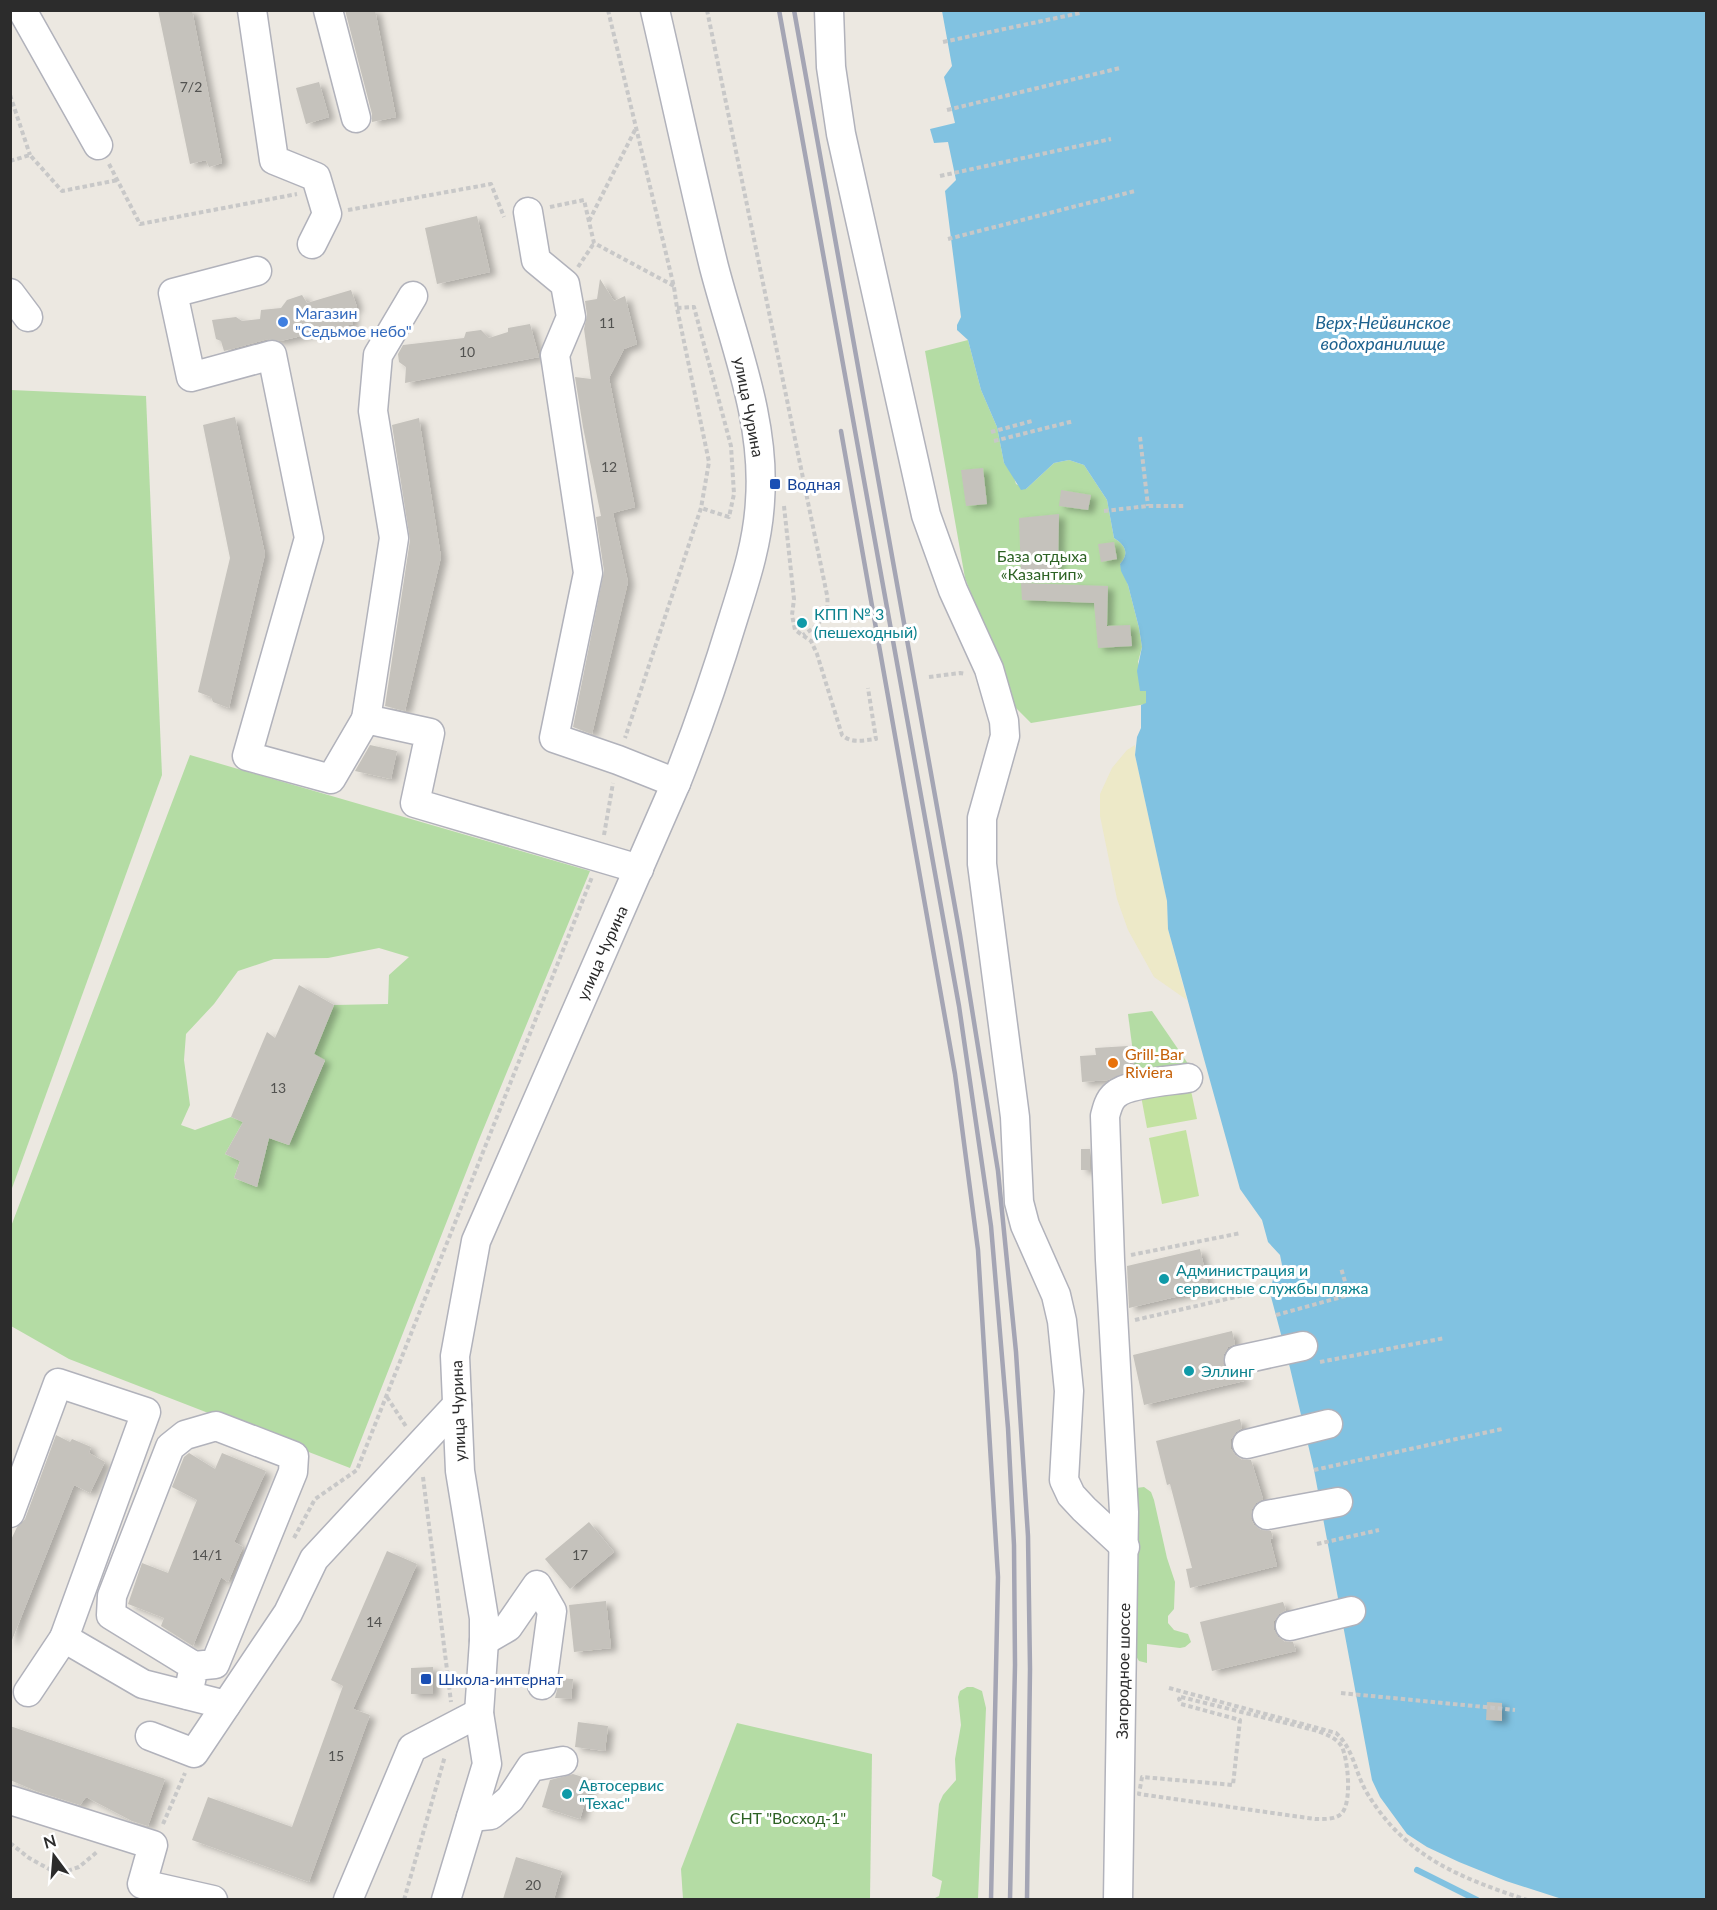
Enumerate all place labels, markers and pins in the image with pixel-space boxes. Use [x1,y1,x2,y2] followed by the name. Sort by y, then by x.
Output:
[295,303,412,340] place label: Магазин "Седьмое небо"
[276,315,290,329] marker: Магазин "Седьмое небо"
[787,474,841,493] place label: Водная
[768,477,782,491] marker: Водная
[814,604,917,641] place label: КПП № 3 (пешеходный)
[795,616,809,630] marker: КПП № 3 (пешеходный)
[1125,1044,1184,1081] place label: Grill-Bar Riviera
[1106,1056,1120,1070] marker: Grill-Bar Riviera
[1176,1260,1368,1297] place label: Администрация и сервисные службы пляжа
[1157,1272,1171,1286] marker: Администрация и сервисные службы пляжа
[1201,1361,1255,1380] place label: Эллинг
[1182,1364,1196,1378] marker: Эллинг
[438,1669,563,1688] place label: Школа-интернат
[419,1672,433,1686] marker: Школа-интернат
[579,1775,664,1812] place label: Автосервис "Техас"
[560,1787,574,1801] marker: Автосервис "Техас"

